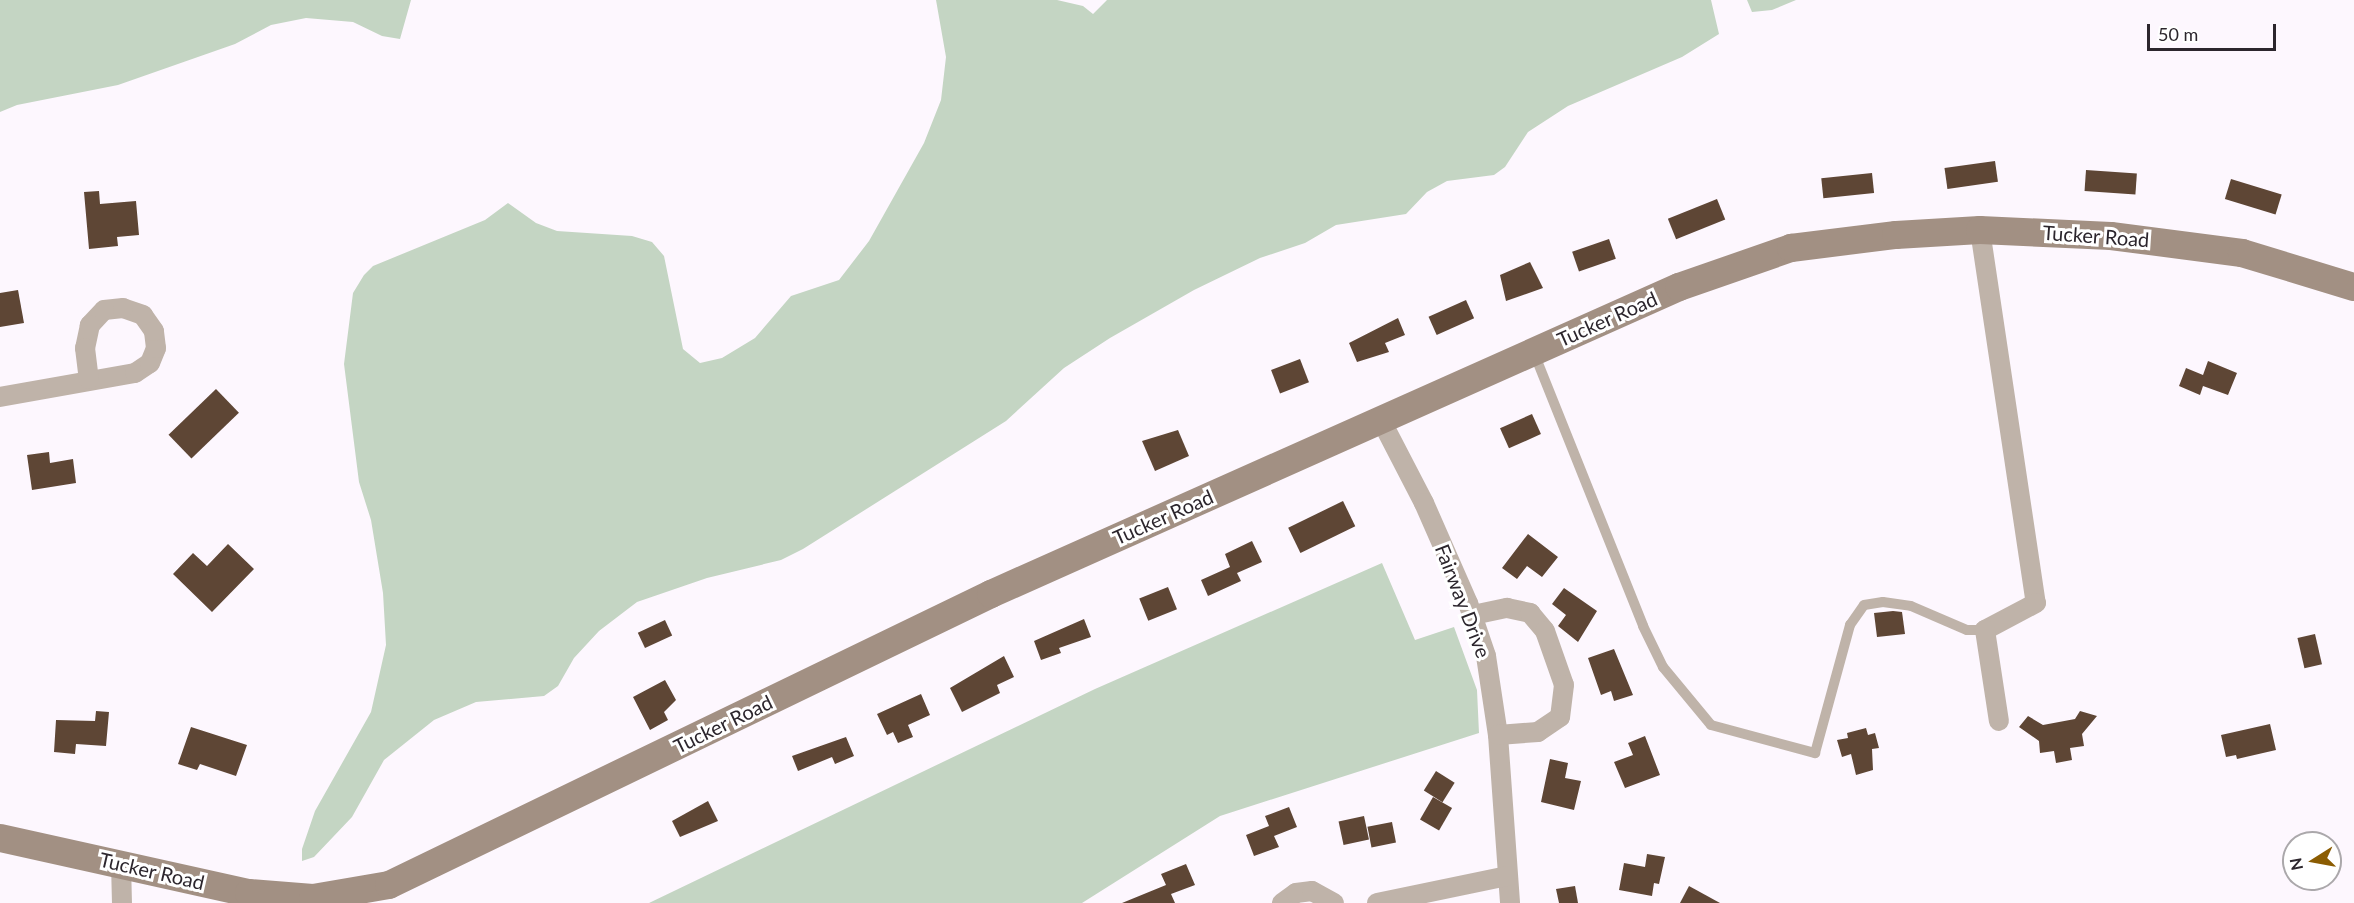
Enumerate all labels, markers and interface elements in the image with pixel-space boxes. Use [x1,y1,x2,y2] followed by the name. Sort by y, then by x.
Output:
[2150,12,2279,50] scale bar
[2158,23,2198,45] text: 50 m
[2042,220,2150,252] street label: Tucker Road
[1553,286,1661,352] street label: Tucker Road
[1109,484,1217,550] street label: Tucker Road
[1430,541,1496,661] street label: Fairway Drive
[670,690,776,758] street label: Tucker Road
[2282,831,2342,891] north arrow
[97,847,207,895] street label: Tucker Road
[2285,856,2306,872] text: N

